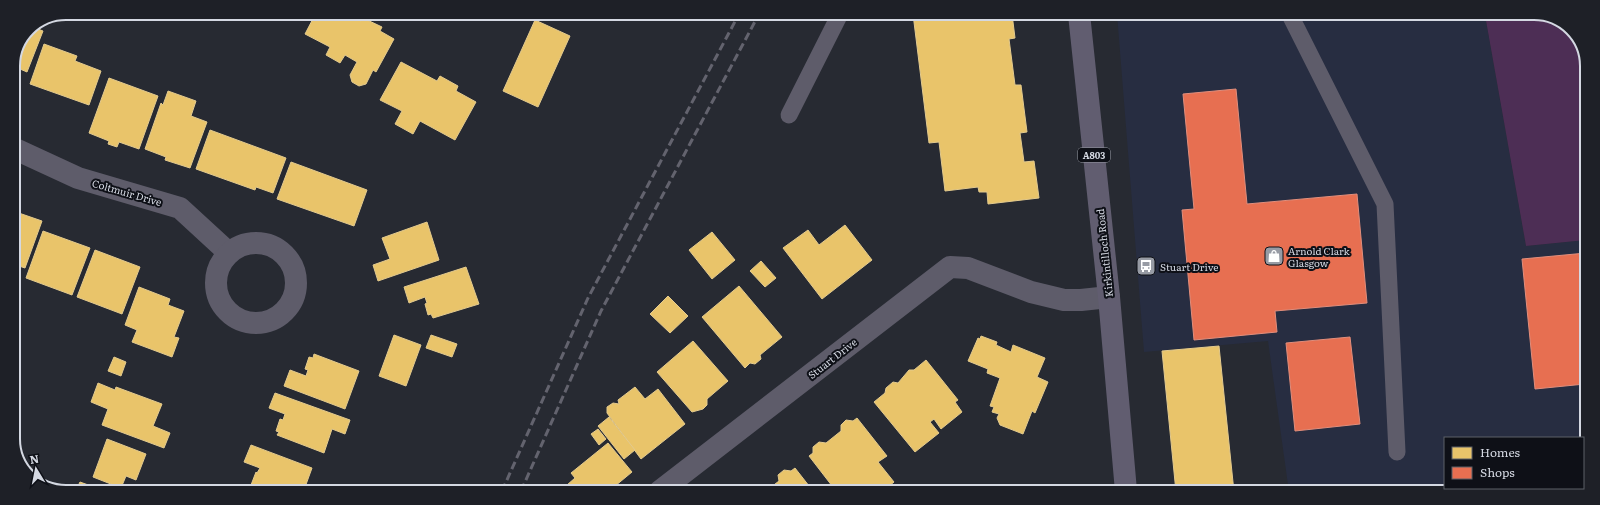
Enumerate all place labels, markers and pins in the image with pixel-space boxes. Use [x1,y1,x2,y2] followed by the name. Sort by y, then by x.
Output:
[1288,243,1351,270] place label: Arnold Clark Glasgow
[1263,245,1285,267] shop icon: Arnold Clark Glasgow
[1135,255,1157,277] bus stop icon: Stuart Drive
[1160,259,1219,274] place label: Stuart Drive

